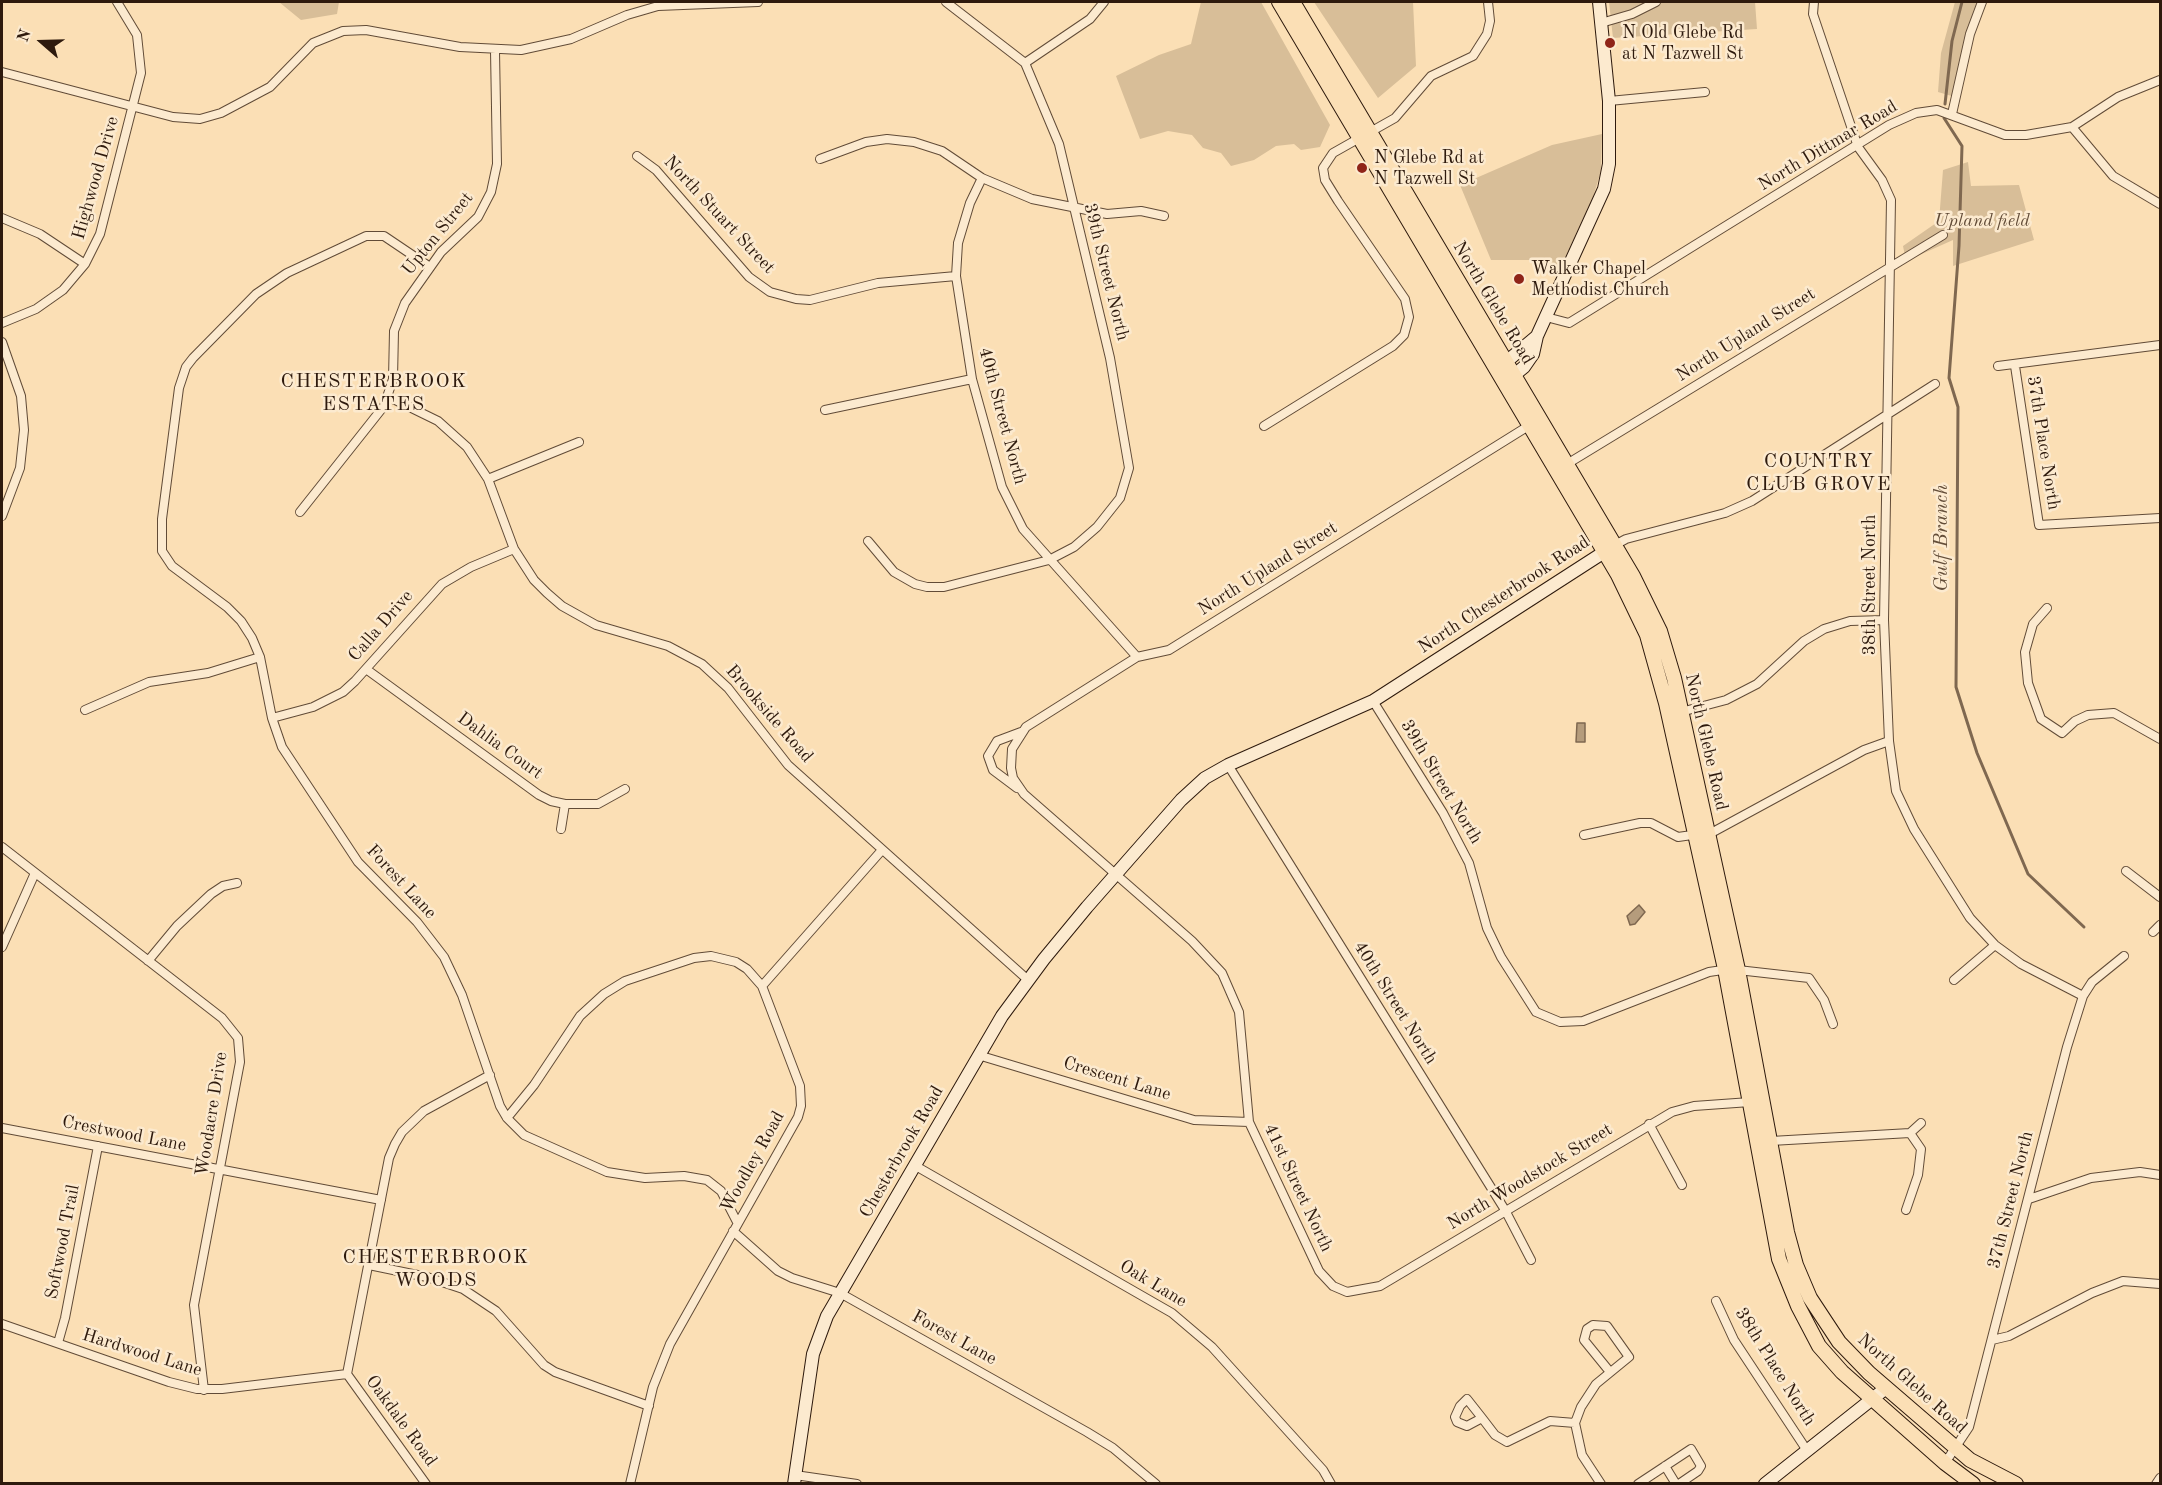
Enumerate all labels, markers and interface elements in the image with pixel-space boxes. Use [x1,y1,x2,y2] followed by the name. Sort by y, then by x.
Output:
[12,12,72,72] north arrow
[1622,22,1744,64] place label: N Old Glebe Rd at N Tazwell St
[15,27,35,44] text: N
[1603,36,1617,50] marker: N Old Glebe Rd at N Tazwell St
[1755,96,1901,196] street label: North Dittmar Road
[68,114,124,242] street label: Highwood Drive
[1374,147,1484,190] place label: N Glebe Rd at N Tazwell St
[659,151,779,279] street label: North Stuart Street
[1355,161,1369,175] marker: N Glebe Rd at N Tazwell St
[398,188,478,280] street label: Upton Street
[1078,201,1134,343] street label: 39th Street North
[1934,210,2030,232] park label: Upland field
[1448,237,1538,369] street label: North Glebe Road
[1531,258,1669,300] place label: Walker Chapel Methodist Church
[1512,272,1526,286] marker: Walker Chapel Methodist Church
[1672,283,1820,387] street label: North Upland Street
[973,345,1031,487] street label: 40th Street North
[281,370,467,417] district label: CHESTERBROOK ESTATES
[2022,374,2064,512] street label: 37th Place North
[1746,450,1892,497] district label: COUNTRY CLUB GROVE
[1930,484,1954,592] water label: Gulf Branch
[1859,514,1881,656] street label: 38th Street North
[1194,517,1342,621] street label: North Upland Street
[1414,531,1594,659] street label: North Chesterbrook Road
[344,586,418,666] street label: Calla Drive
[721,661,817,767] street label: Brookside Road
[1680,671,1732,813] street label: North Glebe Road
[453,708,547,784] street label: Dahlia Court
[1395,716,1487,848] street label: 39th Street North
[361,840,441,924] street label: Forest Lane
[1348,937,1442,1069] street label: 40th Street North
[192,1050,232,1178] street label: Woodacre Drive
[1060,1052,1174,1106] street label: Crescent Lane
[855,1082,949,1222] street label: Chesterbrook Road
[716,1108,790,1216] street label: Woodley Road
[60,1111,188,1157] street label: Crestwood Lane
[1443,1119,1617,1235] street label: North Woodstock Street
[1259,1120,1337,1256] street label: 41st Street North
[1983,1129,2039,1271] street label: 37th Street North
[41,1183,85,1301] street label: Softwood Trail
[343,1246,529,1293] district label: CHESTERBROOK WOODS
[1115,1255,1191,1313] street label: Oak Lane
[1730,1304,1820,1430] street label: 38th Place North
[908,1306,1000,1370] street label: Forest Lane
[79,1325,205,1381] street label: Hardwood Lane
[1853,1329,1971,1439] street label: North Glebe Road
[361,1371,441,1471] street label: Oakdale Road

